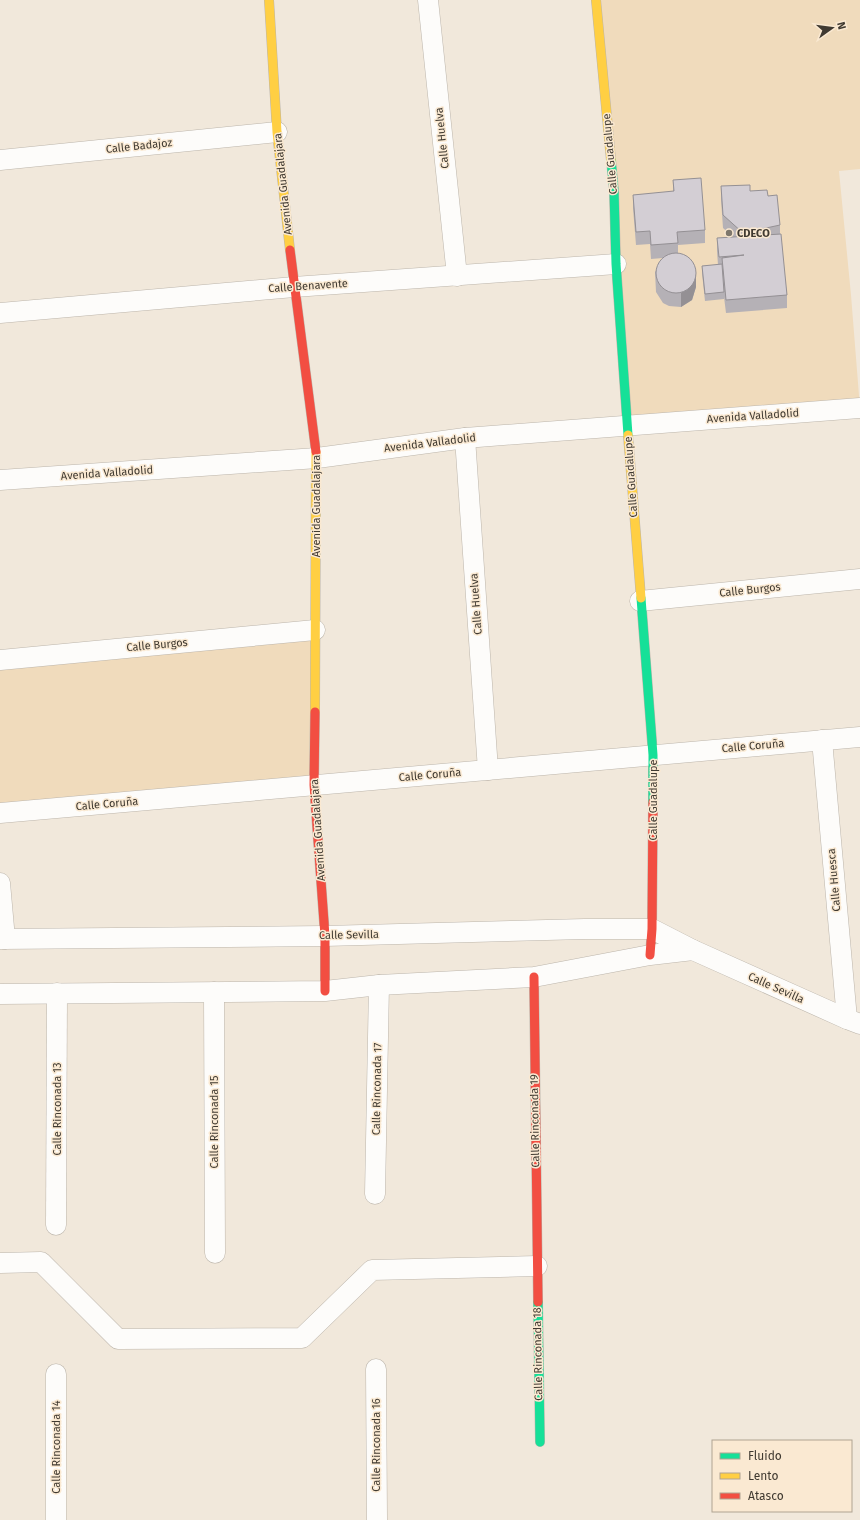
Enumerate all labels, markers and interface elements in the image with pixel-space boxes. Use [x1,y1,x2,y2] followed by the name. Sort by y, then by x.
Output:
[812,8,852,48] north arrow
[834,21,848,31] text: N
[432,107,452,169] street label: Calle Huelva
[600,113,620,195] street label: Calle Guadalupe
[271,132,295,236] street label: Avenida Guadalajara
[105,136,173,156] street label: Calle Badajoz
[737,227,770,240] place label: CDECO
[724,228,734,238] marker: CDECO
[268,277,348,295] street label: Calle Benavente
[706,406,800,426] street label: Avenida Valladolid
[383,431,477,455] street label: Avenida Valladolid
[622,436,640,518] street label: Calle Guadalupe
[310,455,323,557] street label: Avenida Guadalajara
[60,463,154,483] street label: Avenida Valladolid
[467,573,485,635] street label: Calle Huelva
[719,580,781,600] street label: Calle Burgos
[126,636,188,654] street label: Calle Burgos
[721,737,785,755] street label: Calle Coruña
[647,759,660,841] street label: Calle Guadalupe
[398,766,462,784] street label: Calle Coruña
[308,778,328,882] street label: Avenida Guadalajara
[75,795,139,813] street label: Calle Coruña
[825,848,843,912] street label: Calle Huesca
[319,928,379,942] street label: Calle Sevilla
[746,970,806,1006] street label: Calle Sevilla
[370,1043,384,1135] street label: Calle Rinconada 17
[51,1062,64,1156] street label: Calle Rinconada 13
[528,1074,542,1168] street label: Calle Rinconada 19
[208,1075,221,1169] street label: Calle Rinconada 15
[531,1307,545,1401] street label: Calle Rinconada 18
[370,1398,383,1492] street label: Calle Rinconada 16
[50,1400,63,1494] street label: Calle Rinconada 14
[712,1440,852,1512] legend
[748,1449,782,1463] text: Fluido
[748,1469,778,1483] text: Lento
[748,1489,784,1503] text: Atasco

